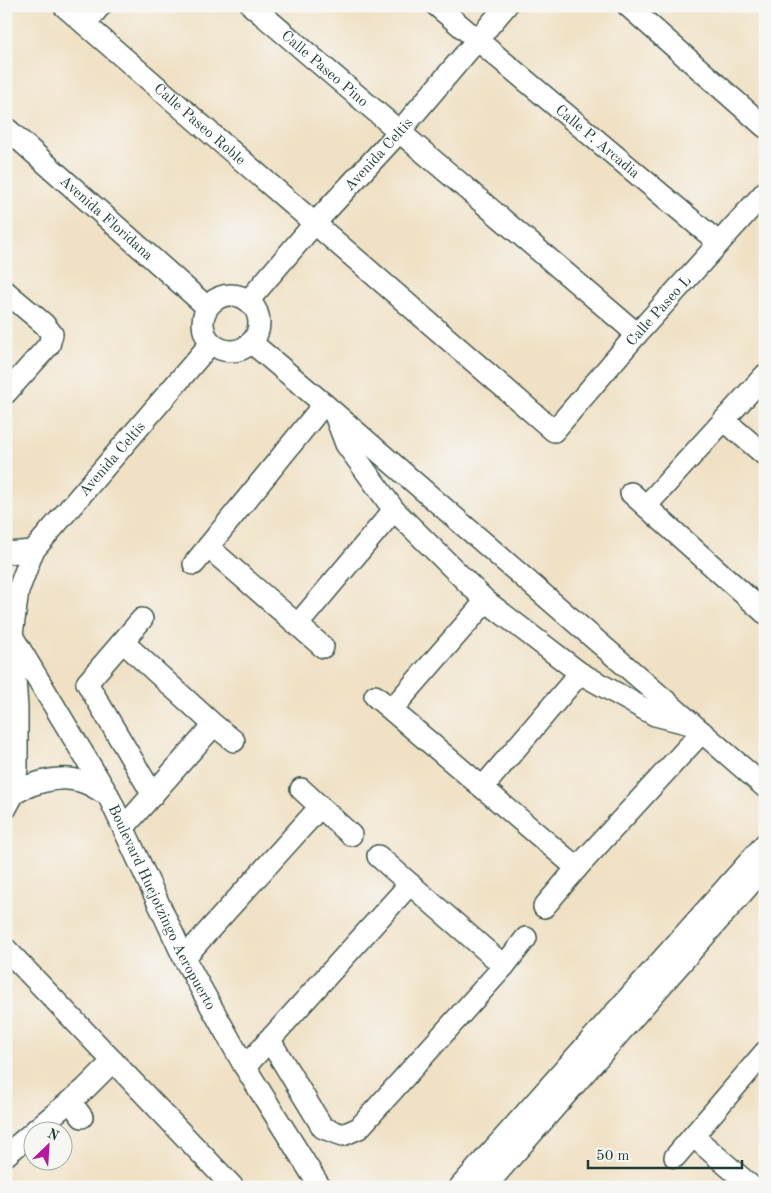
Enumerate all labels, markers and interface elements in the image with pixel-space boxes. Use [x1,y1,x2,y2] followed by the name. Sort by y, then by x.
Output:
[278,28,370,110] street label: Calle Paseo Pino
[150,82,248,169] street label: Calle Paseo Roble
[552,103,642,182] street label: Calle P. Arcadia
[342,116,416,195] street label: Avenida Celtis
[56,174,156,264] street label: Avenida Floridana
[624,273,695,350] street label: Calle Paseo L
[77,419,149,500] street label: Avenida Celtis
[105,803,218,1013] street label: Boulevard Huejotzingo Aeropuerto
[22,1120,72,1170] north arrow
[45,1127,61,1144] text: N
[588,1138,742,1170] scale bar
[596,1149,630,1164] text: 50 m

